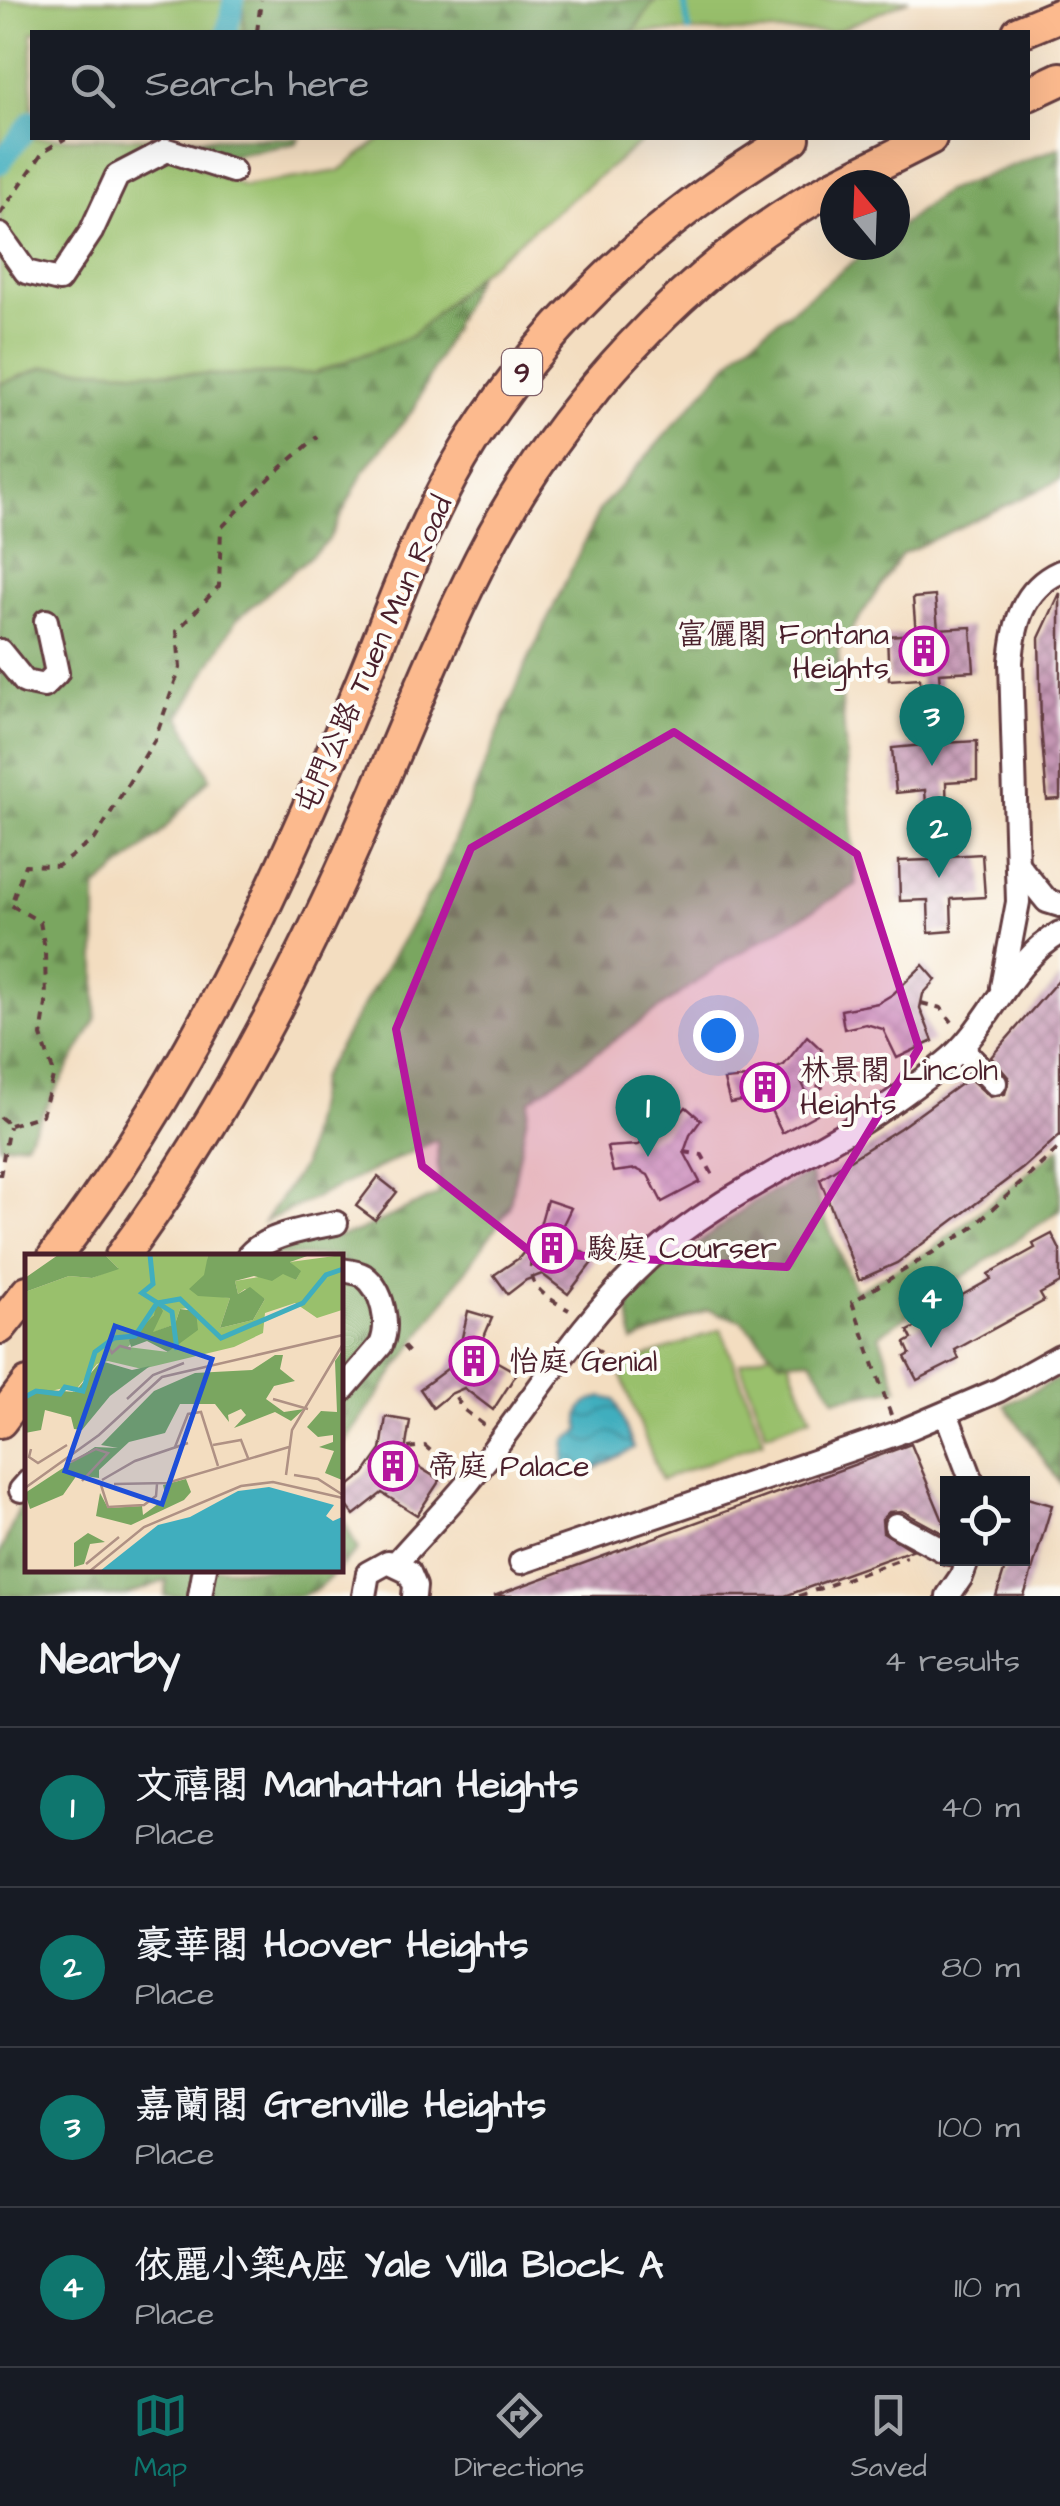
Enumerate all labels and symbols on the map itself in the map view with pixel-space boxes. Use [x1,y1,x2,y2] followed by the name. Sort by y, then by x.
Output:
[820,170,910,260] north arrow
[502,349,542,395] road number: 9
[285,489,463,822] street label: 屯門公路 Tuen Mun Road
[677,614,889,691] place label: 富儷閣 Fontana Heights
[898,625,950,677] building icon: 富儷閣 Fontana Heights
[900,684,964,766] pin: 3
[906,796,972,878] pin: 2
[693,1010,744,1061] your location
[800,1050,998,1127] place label: 林景閣 Lincoln Heights
[739,1061,791,1113] building icon: 林景閣 Lincoln Heights
[616,1074,680,1157] pin: 1
[526,1222,578,1274] building icon: 駿庭 Courser
[587,1228,777,1270] place label: 駿庭 Courser
[25,1254,342,1571] inset map
[898,1266,964,1348] pin: 4
[448,1335,500,1387] building icon: 怡庭 Genial
[509,1341,658,1383] place label: 怡庭 Genial
[367,1440,419,1492] building icon: 帝庭 Palace
[428,1446,590,1488] place label: 帝庭 Palace

